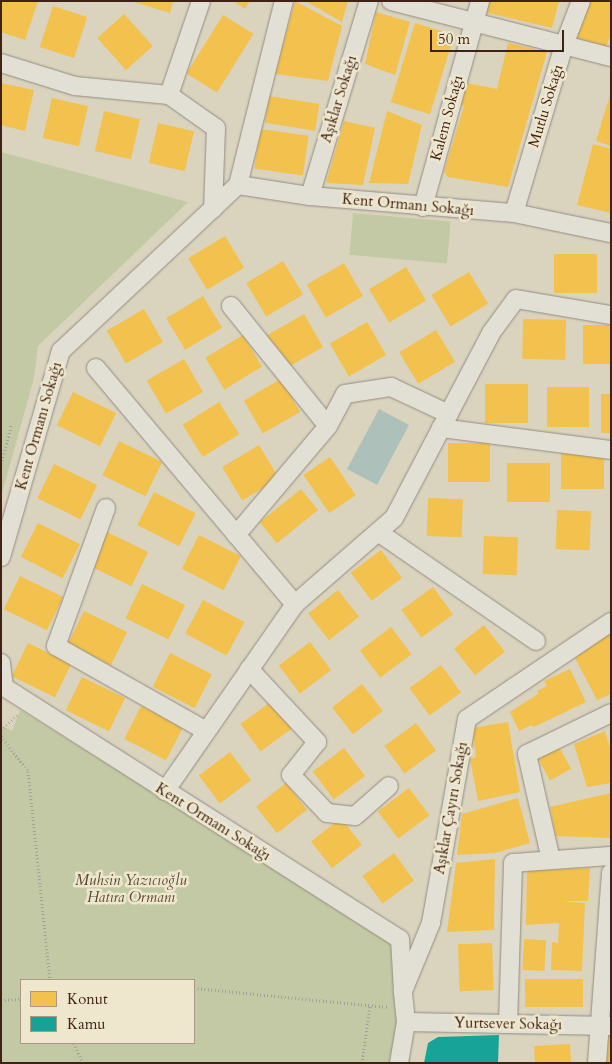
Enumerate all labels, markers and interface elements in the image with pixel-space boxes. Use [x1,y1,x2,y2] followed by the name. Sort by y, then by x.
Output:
[432,20,566,52] scale bar
[438,29,470,49] text: 50 m
[317,53,361,145] street label: Aşıklar Sokağı
[525,62,567,150] street label: Mutlu Sokağı
[427,73,467,163] street label: Kalem Sokağı
[341,190,475,220] street label: Kent Ormanı Sokağı
[12,360,66,492] street label: Kent Ormanı Sokağı
[430,740,472,876] street label: Aşıklar Çayırı Sokağı
[152,779,274,865] street label: Kent Ormanı Sokağı
[75,871,187,906] park label: Muhsin Yazıcıoğlu Hatıra Ormanı
[20,979,195,1044] legend
[67,989,108,1009] text: Konut
[67,1014,106,1034] text: Kamu
[454,1014,562,1034] street label: Yurtsever Sokağı

